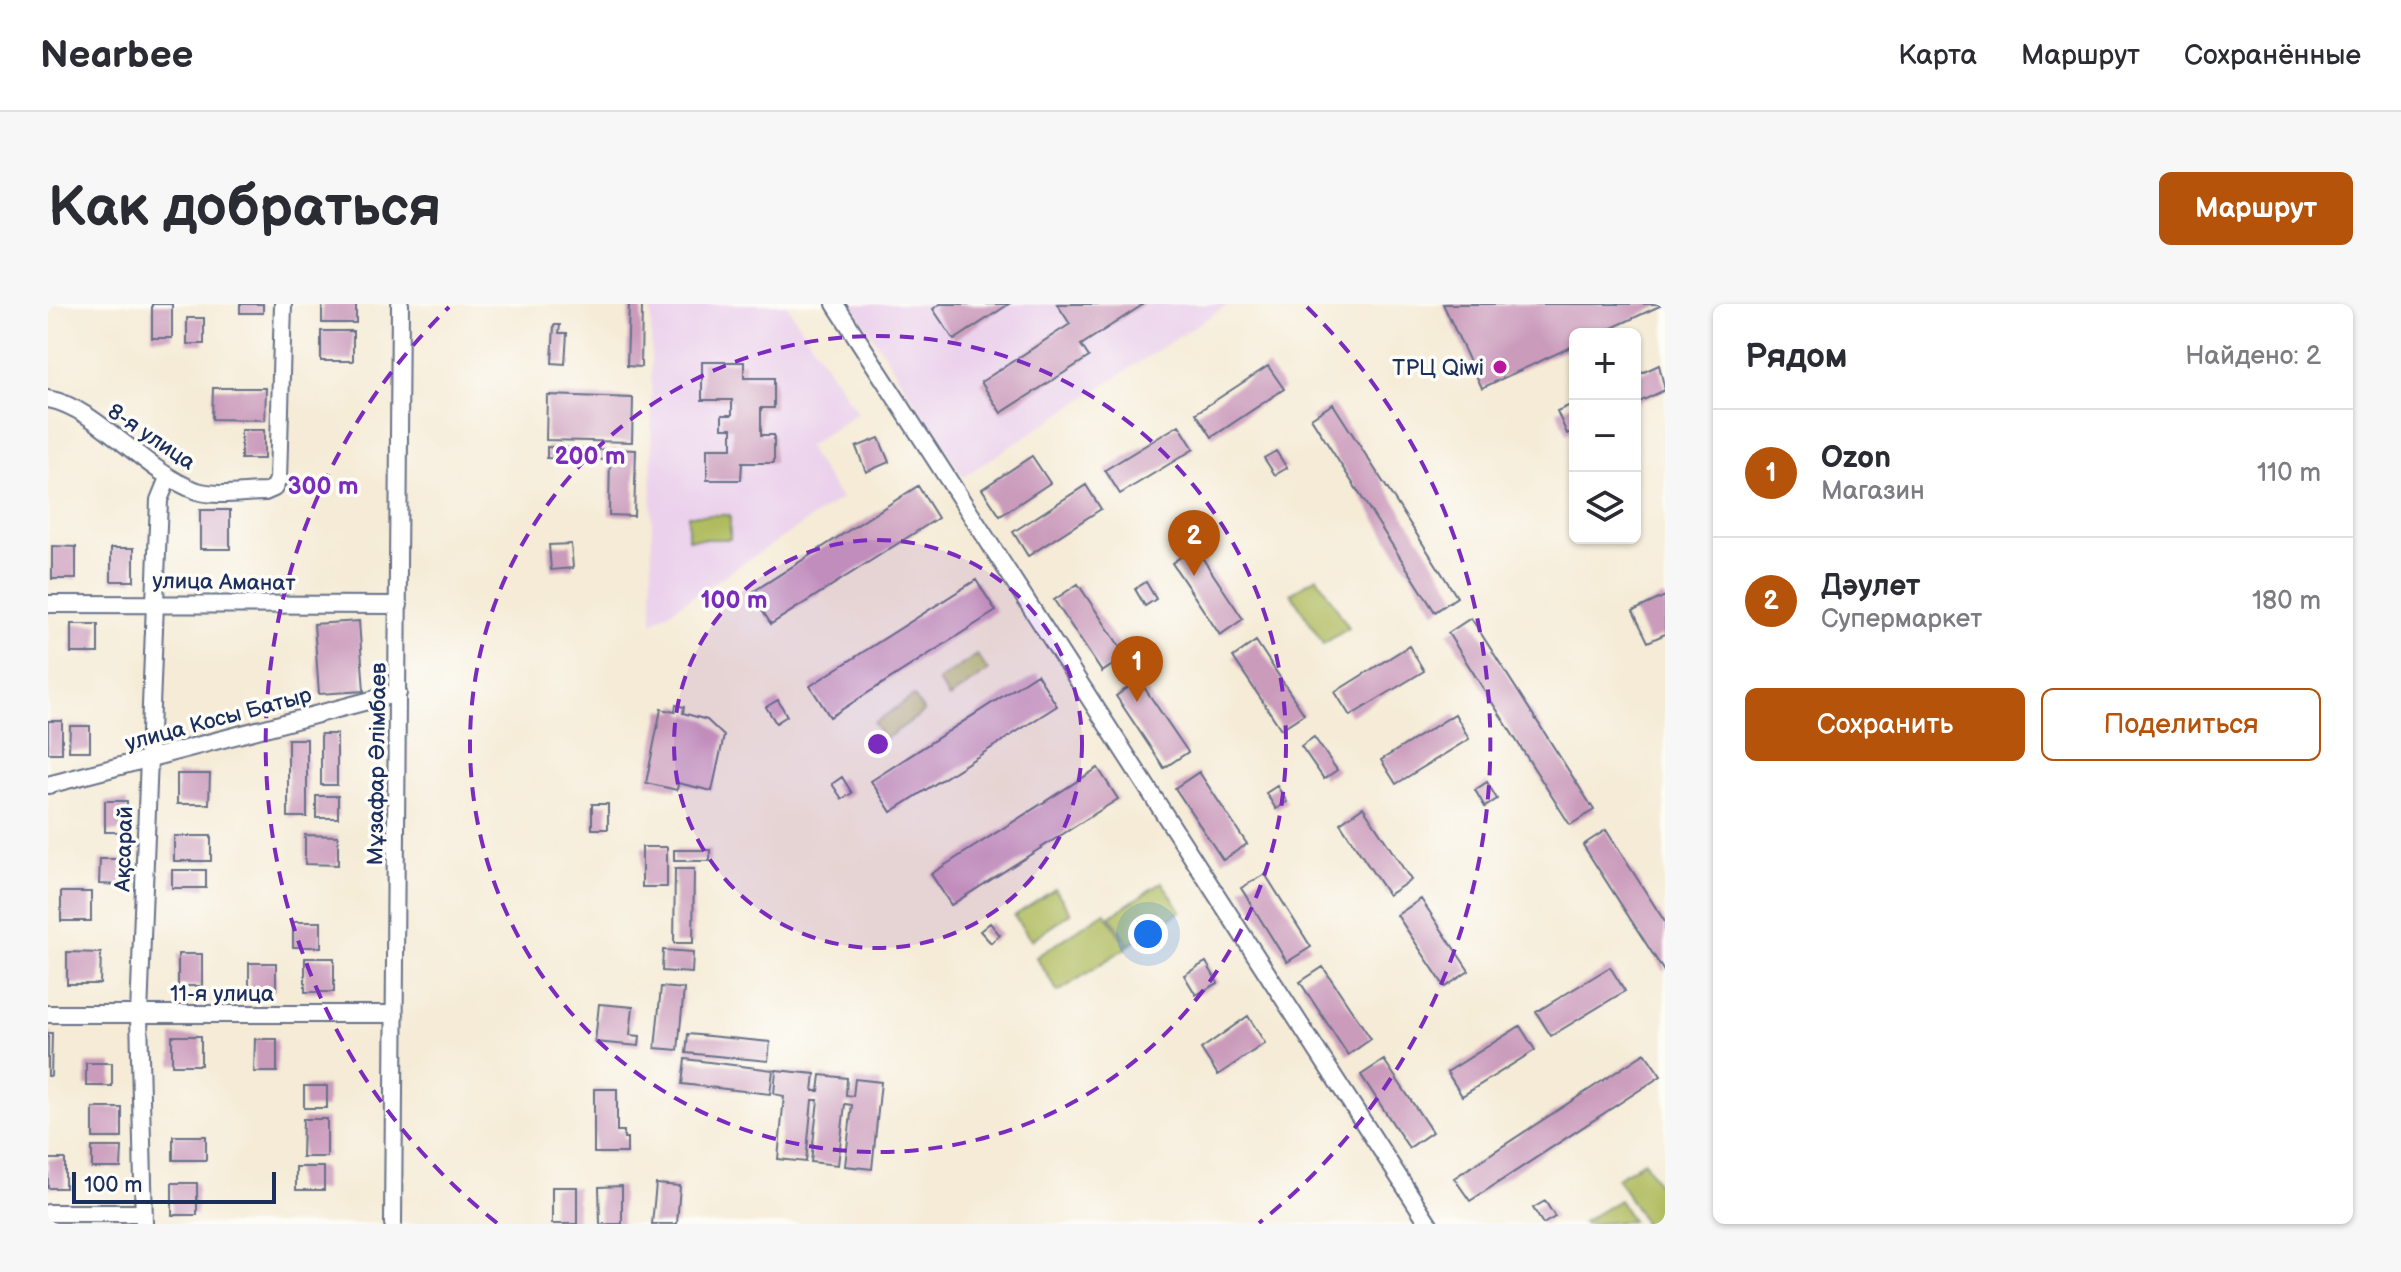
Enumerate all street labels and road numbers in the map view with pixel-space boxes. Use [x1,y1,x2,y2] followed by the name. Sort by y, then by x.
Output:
[102,398,200,476] street label: 8-я улица
[152,568,297,597] street label: улица Аманат
[362,662,393,866] street label: Мұзафар Әлімбаев
[122,681,315,757] street label: улица Косы Батыр
[109,806,139,893] street label: Ақсарай
[170,981,274,1008] street label: 11-я улица

